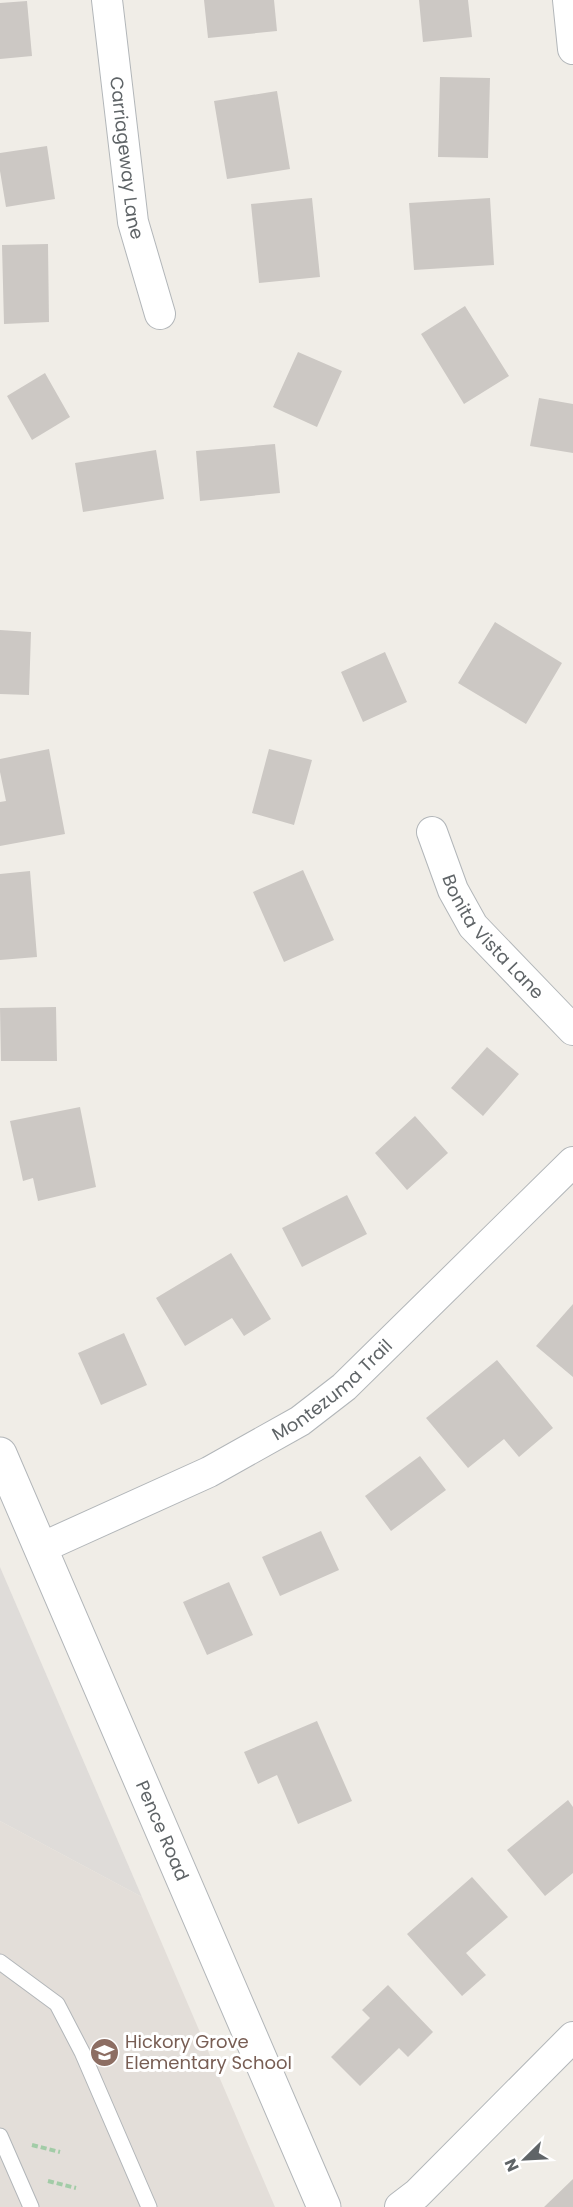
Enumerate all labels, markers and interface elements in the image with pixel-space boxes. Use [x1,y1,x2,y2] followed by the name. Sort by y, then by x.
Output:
[104,75,150,242] street label: Carriageway Lane
[436,871,550,1004] street label: Bonita Vista Lane
[267,1333,398,1446] street label: Montezuma Trail
[130,1776,195,1884] street label: Pence Road
[125,2029,292,2075] place label: Hickory Grove Elementary School
[88,2036,120,2068] school or university icon: Hickory Grove Elementary School
[495,2129,555,2189] north arrow
[499,2155,525,2175] text: N

